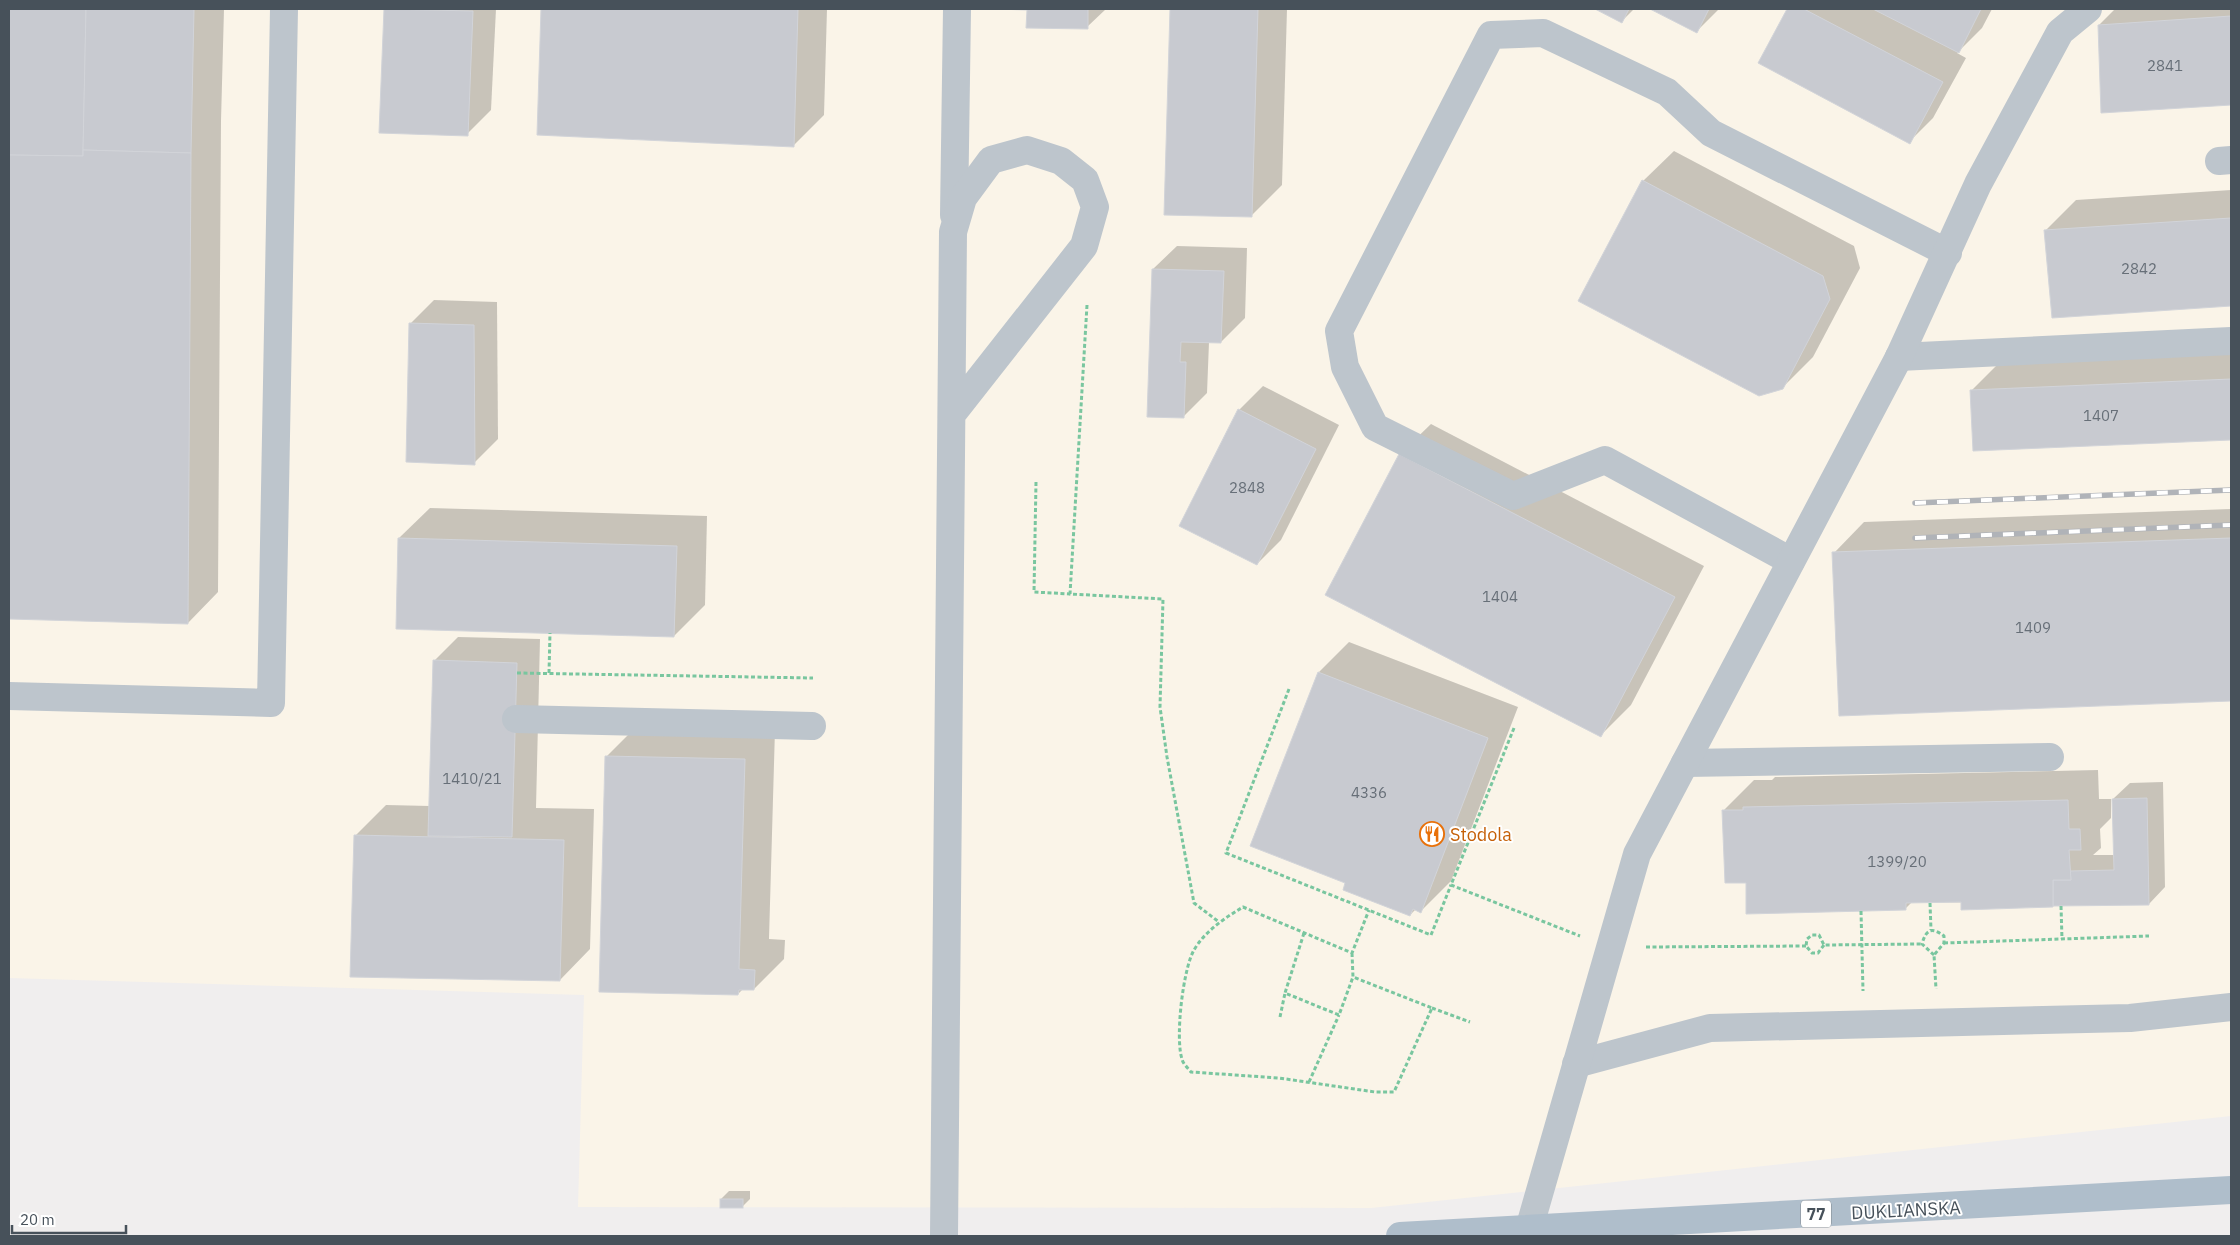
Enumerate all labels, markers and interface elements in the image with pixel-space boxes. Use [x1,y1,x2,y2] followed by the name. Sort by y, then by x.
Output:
[2147,56,2183,75] house number: 2841
[2121,259,2157,278] house number: 2842
[2083,406,2119,425] house number: 1407
[1229,478,1265,497] house number: 2848
[1482,587,1518,606] house number: 1404
[2015,618,2051,637] house number: 1409
[442,769,502,788] house number: 1410/21
[1351,783,1387,802] house number: 4336
[1419,821,1445,847] restaurant icon: Stodola
[1450,823,1512,846] place label: Stodola
[1867,852,1927,871] house number: 1399/20
[1851,1196,1962,1224] street label: DUKLIANSKA
[1801,1200,1831,1228] road number: 77
[12,1202,126,1234] scale bar
[20,1210,55,1229] text: 20 m

